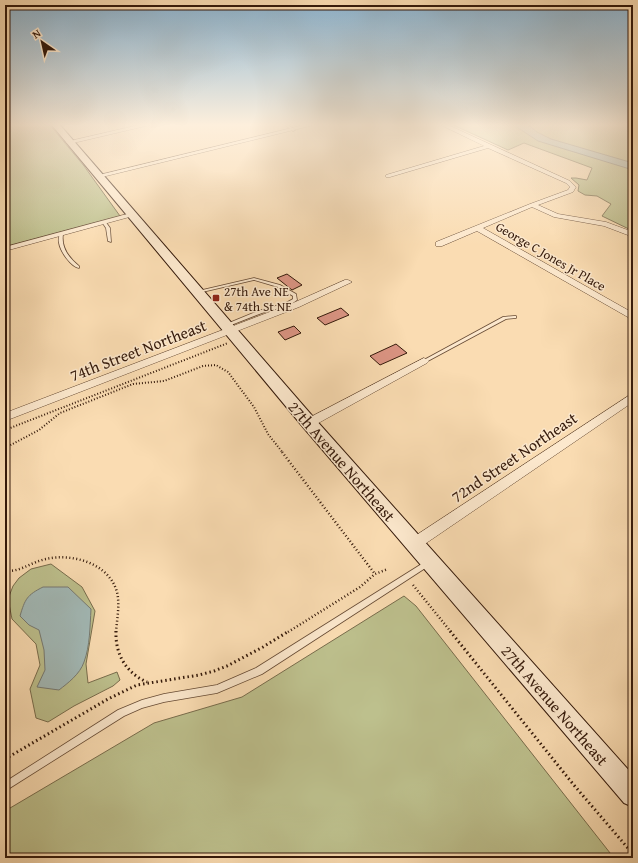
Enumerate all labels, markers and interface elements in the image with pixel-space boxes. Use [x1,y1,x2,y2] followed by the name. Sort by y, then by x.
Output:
[22,22,62,62] north arrow
[29,25,44,42] text: N
[492,217,609,296] street label: George C Jones Jr Place
[224,282,292,316] place label: 27th Ave NE & 74th St NE
[211,293,221,303] marker: 27th Ave NE & 74th St NE
[66,313,210,387] street label: 74th Street Northeast
[283,395,402,527] street label: 27th Avenue Northeast
[446,406,582,508] street label: 72nd Street Northeast
[496,639,615,771] street label: 27th Avenue Northeast

